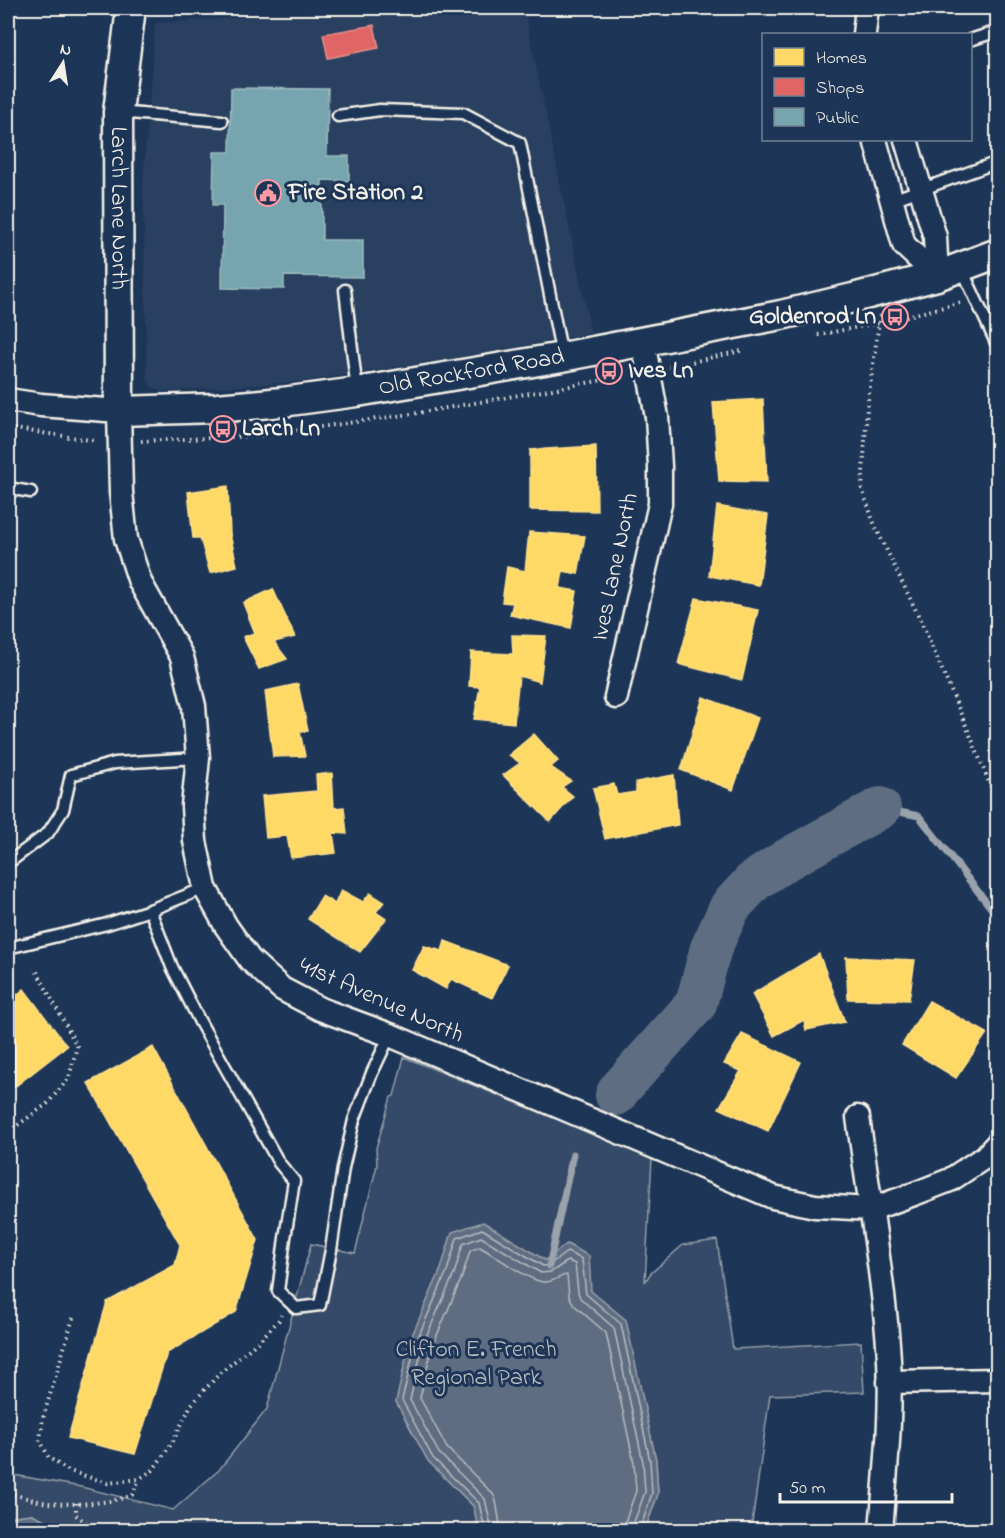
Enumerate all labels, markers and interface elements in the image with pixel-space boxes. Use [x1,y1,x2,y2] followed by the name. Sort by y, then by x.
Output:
[33,33,93,93] north arrow
[762,33,972,141] legend
[58,37,74,63] text: N
[816,46,867,72] text: Homes
[816,76,864,102] text: Shops
[816,106,859,132] text: Public
[101,126,136,290] street label: Larch Lane North
[287,176,423,211] place label: Fire Station 2
[253,178,283,208] public building icon: Fire Station 2
[749,300,876,335] place label: Goldenrod Ln
[880,302,910,332] bus stop icon: Goldenrod Ln
[376,339,567,405] street label: Old Rockford Road
[628,354,693,389] place label: Ives Ln
[594,356,624,386] bus stop icon: Ives Ln
[242,412,320,447] place label: Larch Ln
[208,414,238,444] bus stop icon: Larch Ln
[583,490,649,644] street label: Ives Lane North
[293,949,469,1053] street label: 41st Avenue North
[395,1333,557,1396] park label: Clifton E. French Regional Park
[780,1466,952,1504] scale bar
[789,1476,826,1502] text: 50 m

